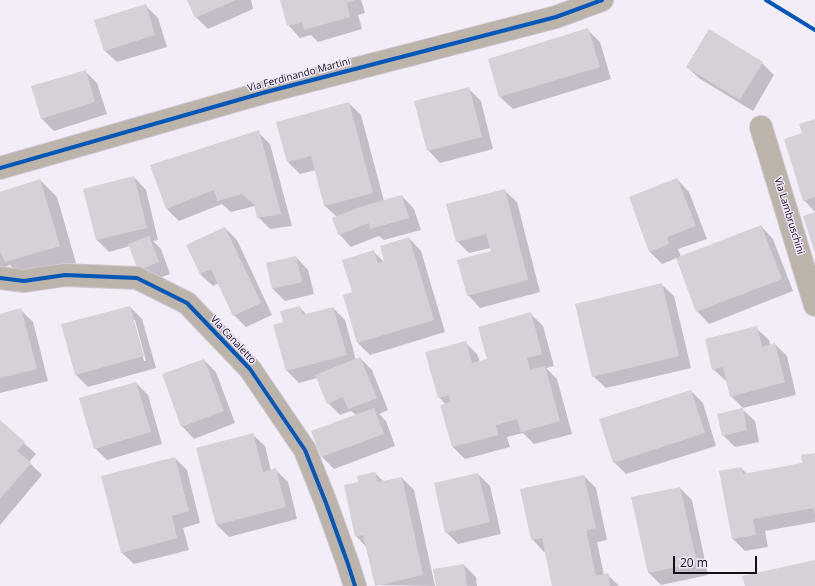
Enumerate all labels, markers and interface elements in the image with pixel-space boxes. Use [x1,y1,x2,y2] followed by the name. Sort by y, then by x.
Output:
[246,55,352,95] street label: Via Ferdinando Martini
[772,176,806,256] street label: Via Lambruschini
[208,313,258,367] street label: Via Canaletto
[675,548,759,574] scale bar
[680,554,708,571] text: 20 m

